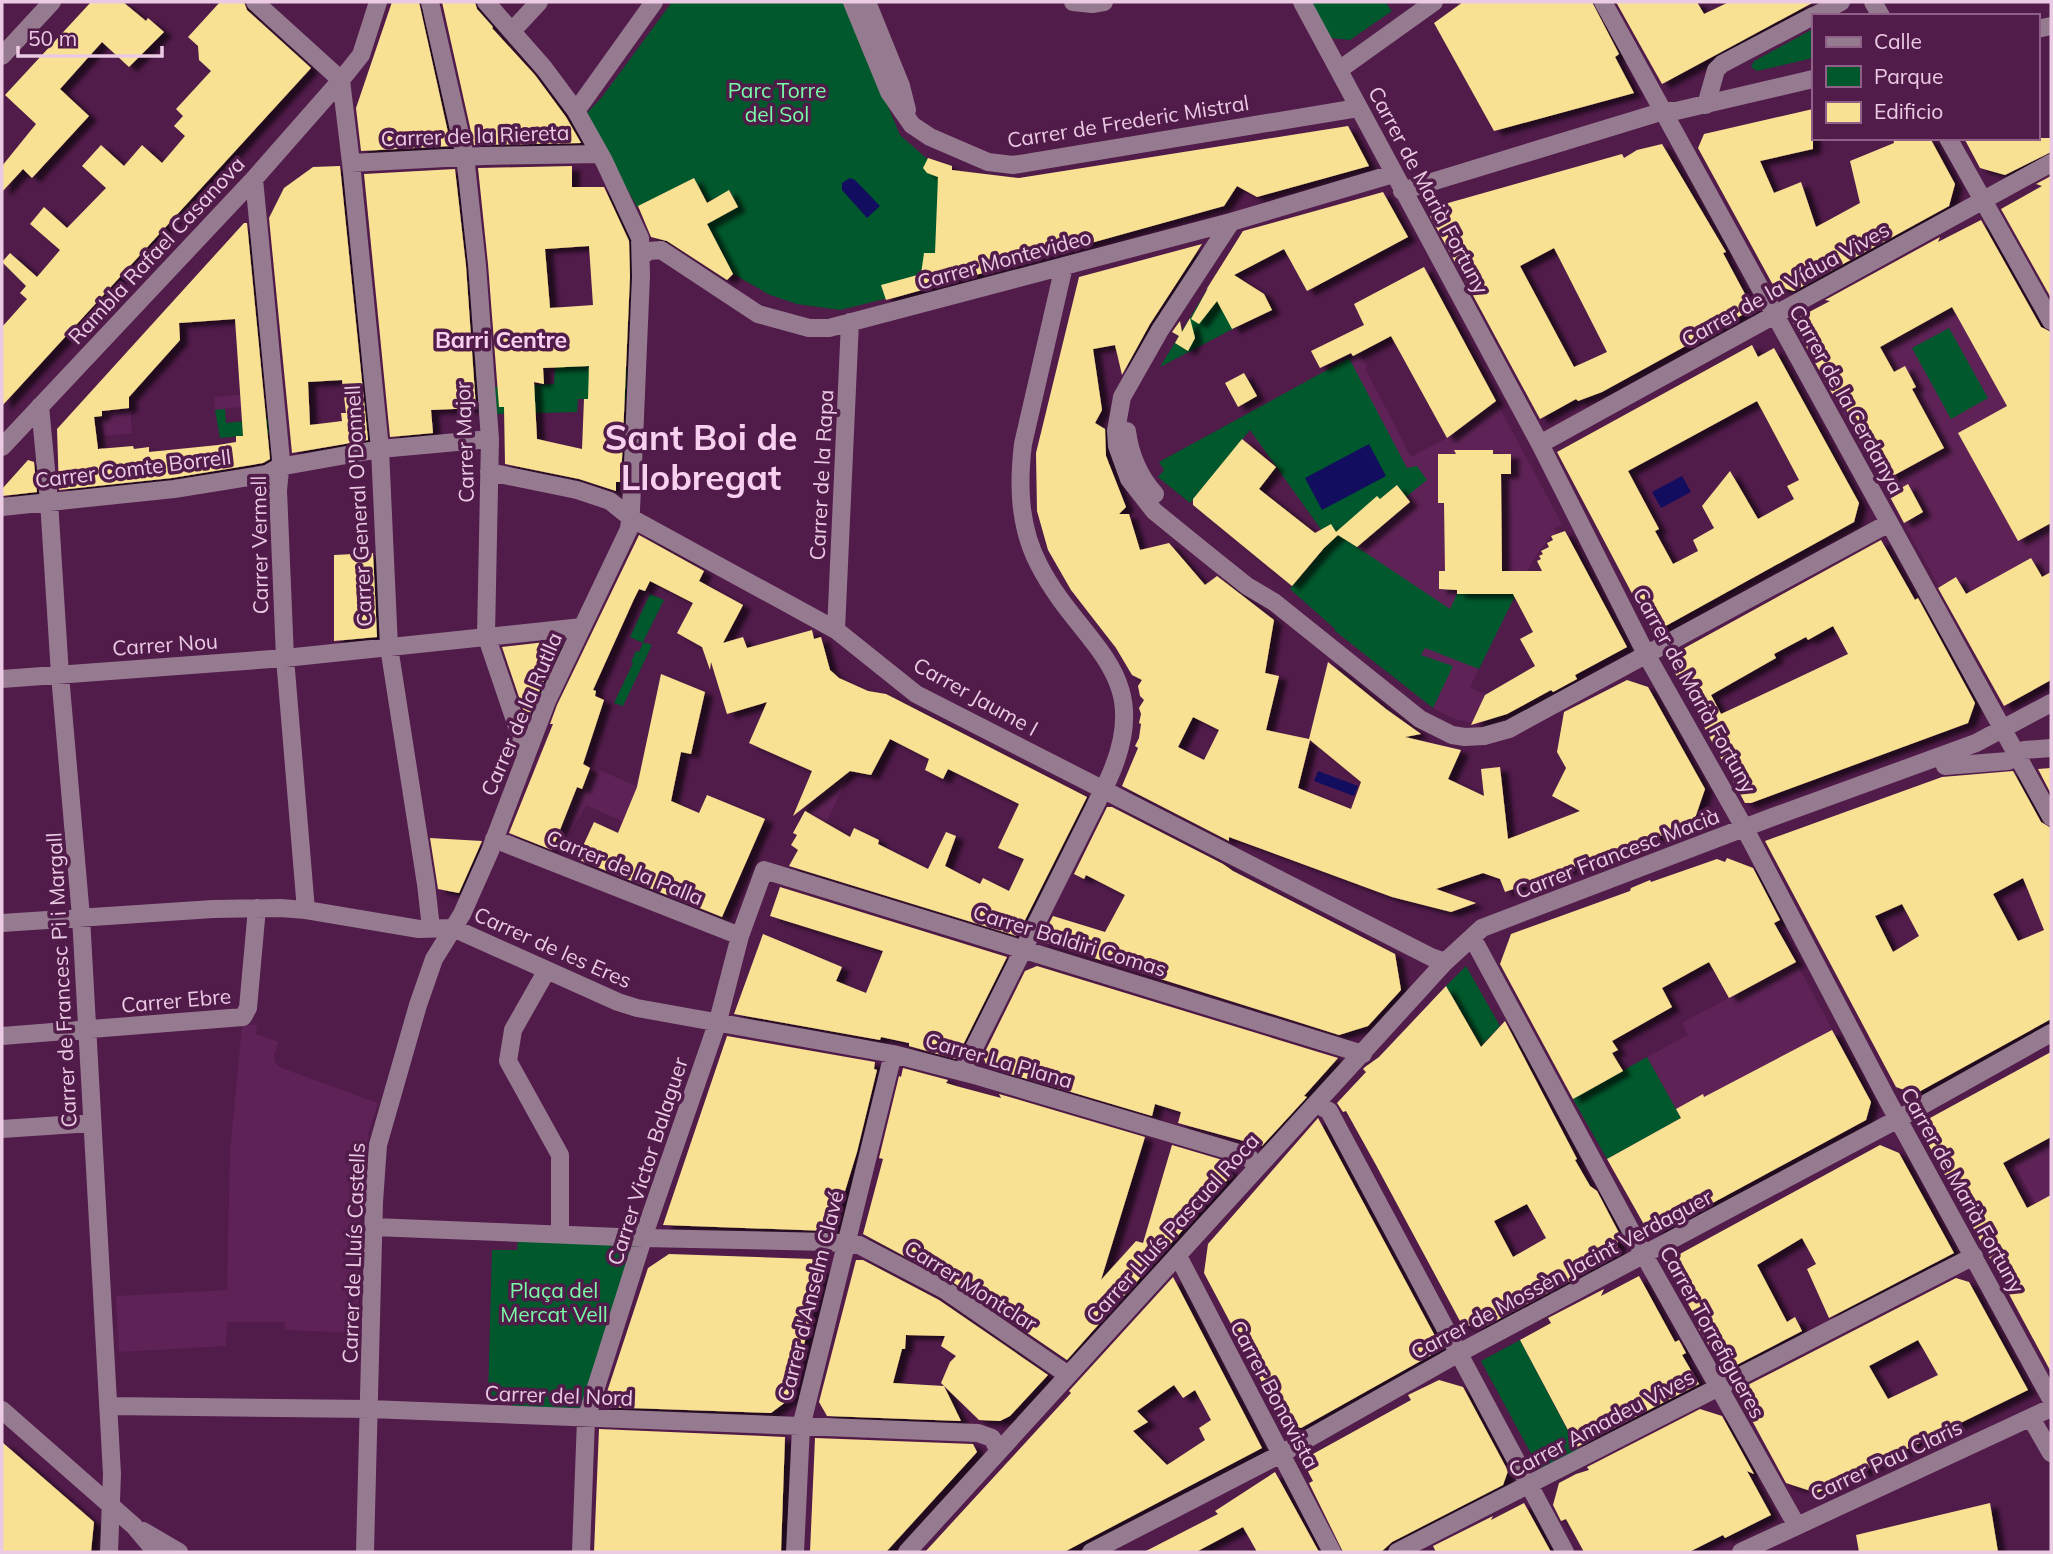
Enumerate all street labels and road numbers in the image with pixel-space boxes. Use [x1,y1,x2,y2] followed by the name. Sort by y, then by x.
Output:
[1363,82,1495,298] street label: Carrer de Marià Fortuny
[1005,89,1251,153] street label: Carrer de Frederic Mistral
[380,119,570,151] street label: Carrer de la Riereta
[62,151,250,349] street label: Rambla Rafael Casanova
[1676,216,1894,352] street label: Carrer de la Vídua Vives
[914,223,1094,295] street label: Carrer Montevideo
[1784,300,1910,498] street label: Carrer de la Cerdanya
[449,380,479,503] street label: Carrer Major
[339,385,377,627] street label: Carrer General O'Donnell
[804,389,838,561] street label: Carrer de la Rapa
[34,443,232,493] street label: Carrer Comte Borrell
[245,475,273,615] street label: Carrer Vermell
[1628,582,1762,798] street label: Carrer de Marià Fortuny
[111,627,219,661] street label: Carrer Nou
[475,628,567,800] street label: Carrer de la Rutlla
[909,651,1043,741] street label: Carrer Jaume I
[1511,802,1723,904] street label: Carrer Francesc Macià
[543,824,707,910] street label: Carrer de la Palla
[40,832,82,1128] street label: Carrer de Francesc Pi i Margall
[970,898,1170,982] street label: Carrer Baldiri Comas
[470,901,636,993] street label: Carrer de les Eres
[120,982,232,1018] street label: Carrer Ebre
[922,1027,1076,1093] street label: Carrer La Plana
[601,1053,693,1268] street label: Carrer Victor Balaguer
[1896,1082,2030,1298] street label: Carrer de Marià Fortuny
[1080,1128,1264,1328] street label: Carrer Lluís Pascual Roca
[336,1142,370,1364] street label: Carrer de Lluís Castells
[1406,1183,1716,1365] street label: Carrer de Mossèn Jacint Verdaguer
[771,1188,849,1404] street label: Carrer d'Anselm Clavé
[900,1234,1042,1336] street label: Carrer Montclar
[1655,1241,1771,1423] street label: Carrer Torrefigueres
[1225,1316,1325,1472] street label: Carrer Bonavista
[1504,1363,1698,1483] street label: Carrer Amadeu Vives
[484,1379,634,1411] street label: Carrer del Nord
[1806,1413,1966,1507] street label: Carrer Pau Claris

